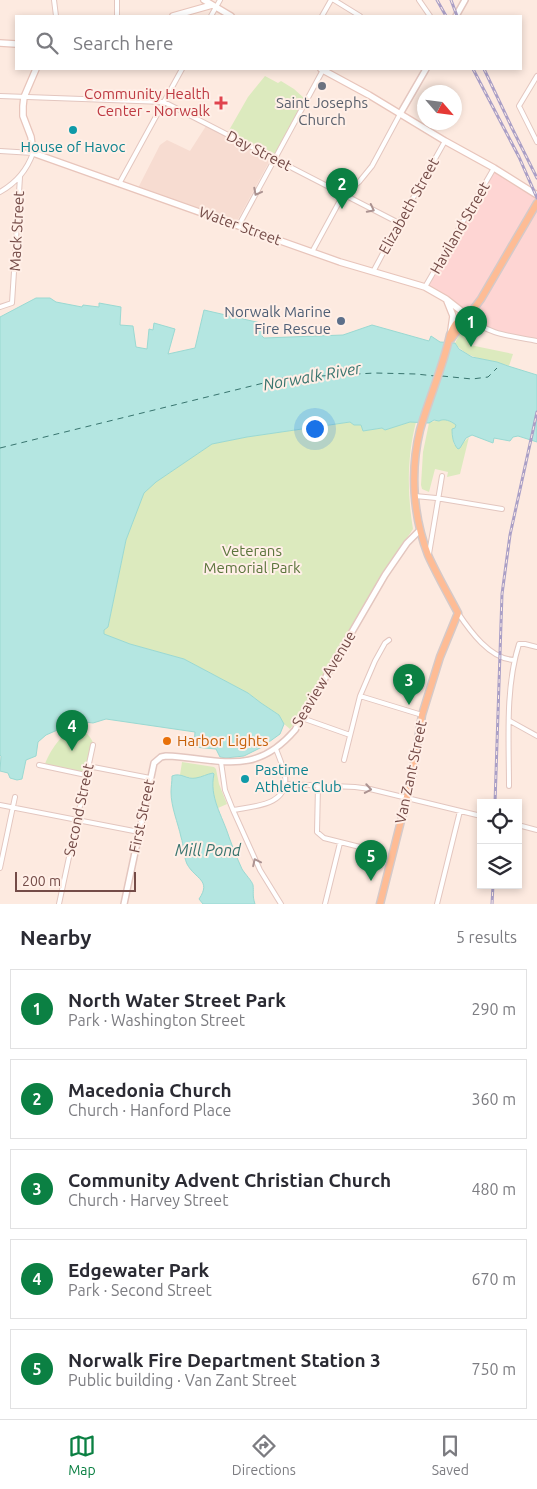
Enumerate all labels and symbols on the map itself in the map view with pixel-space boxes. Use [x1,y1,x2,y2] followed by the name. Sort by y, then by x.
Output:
[316,80,328,92] marker: Saint Josephs Church
[84,85,210,119] place label: Community Health Center - Norwalk
[417,85,462,130] north arrow
[276,94,368,128] place label: Saint Josephs Church
[214,96,228,110] marker: Community Health Center - Norwalk
[67,124,79,136] marker: House of Havoc
[224,127,295,174] street label: Day Street
[20,138,126,155] place label: House of Havoc
[375,155,442,257] street label: Elizabeth Street
[326,168,358,209] pin: 2
[426,179,493,277] street label: Haviland Street
[253,187,263,196] one-way arrow
[6,190,27,272] street label: Mack Street
[197,203,284,248] street label: Water Street
[366,203,375,213] one-way arrow
[224,303,331,337] place label: Norwalk Marine Fire Rescue
[455,306,487,347] pin: 1
[335,315,347,327] marker: Norwalk Marine Fire Rescue
[262,358,363,393] water label: Norwalk River
[302,416,328,442] your location
[203,542,301,576] park label: Veterans Memorial Park
[288,628,359,730] street label: Seaview Avenue
[393,664,425,705] pin: 3
[56,710,88,751] pin: 4
[391,719,430,825] street label: Van Zant Street
[177,732,268,749] place label: Harbor Lights
[161,735,173,747] marker: Harbor Lights
[255,761,342,795] place label: Pastime Athletic Club
[60,762,97,858] street label: Second Street
[239,773,251,785] marker: Pastime Athletic Club
[125,777,158,854] street label: First Street
[363,784,372,794] one-way arrow
[355,840,387,881] pin: 5
[175,841,242,859] water label: Mill Pond
[252,858,262,867] one-way arrow
[15,869,136,892] scale bar

